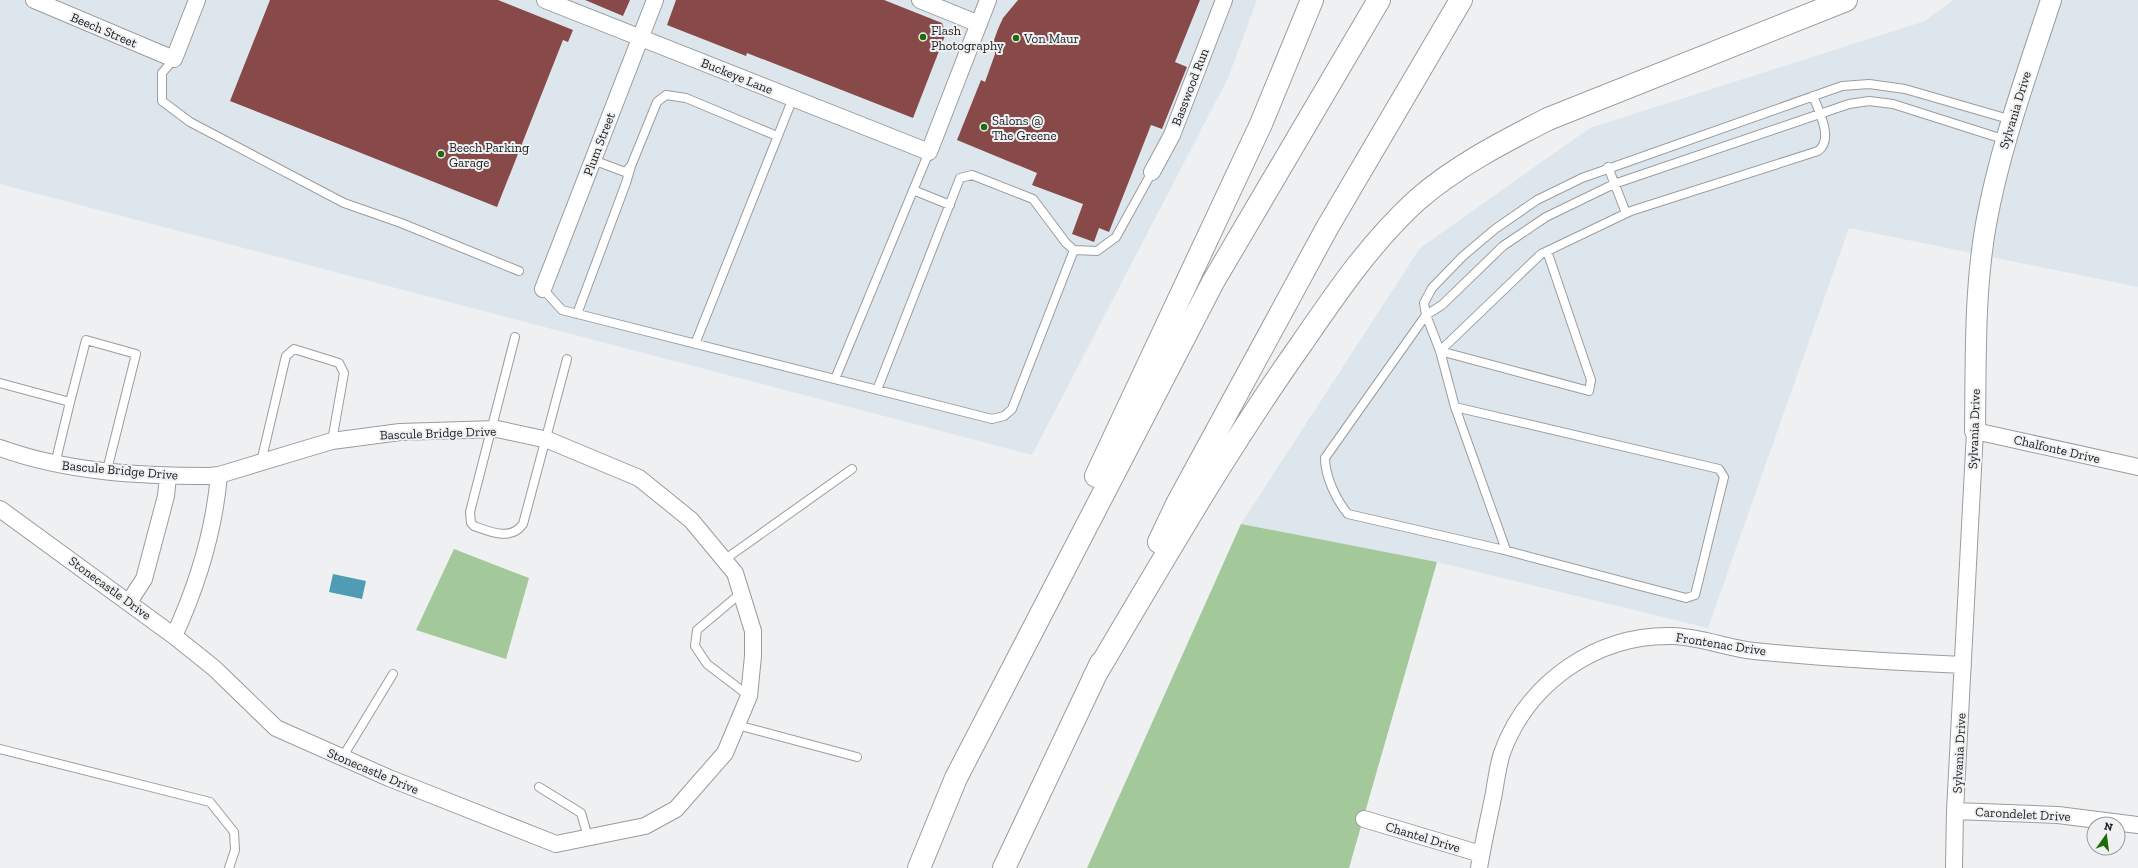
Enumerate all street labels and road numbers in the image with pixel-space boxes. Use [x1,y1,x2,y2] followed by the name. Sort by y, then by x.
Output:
[69,9,140,51] street label: Beech Street
[1168,46,1212,128] street label: Basswood Run
[699,55,775,97] street label: Buckeye Lane
[1996,69,2034,151] street label: Sylvania Drive
[580,110,618,178] street label: Plum Street
[1965,389,1983,469] street label: Sylvania Drive
[380,423,496,443] street label: Bascule Bridge Drive
[2012,432,2102,466] street label: Chalfonte Drive
[61,457,179,483] street label: Bascule Bridge Drive
[66,553,154,623] street label: Stonecastle Drive
[1675,629,1767,659] street label: Frontenac Drive
[1949,712,1969,794] street label: Sylvania Drive
[325,745,421,797] street label: Stonecastle Drive
[1975,804,2071,824] street label: Carondelet Drive
[1384,819,1462,855] street label: Chantel Drive

